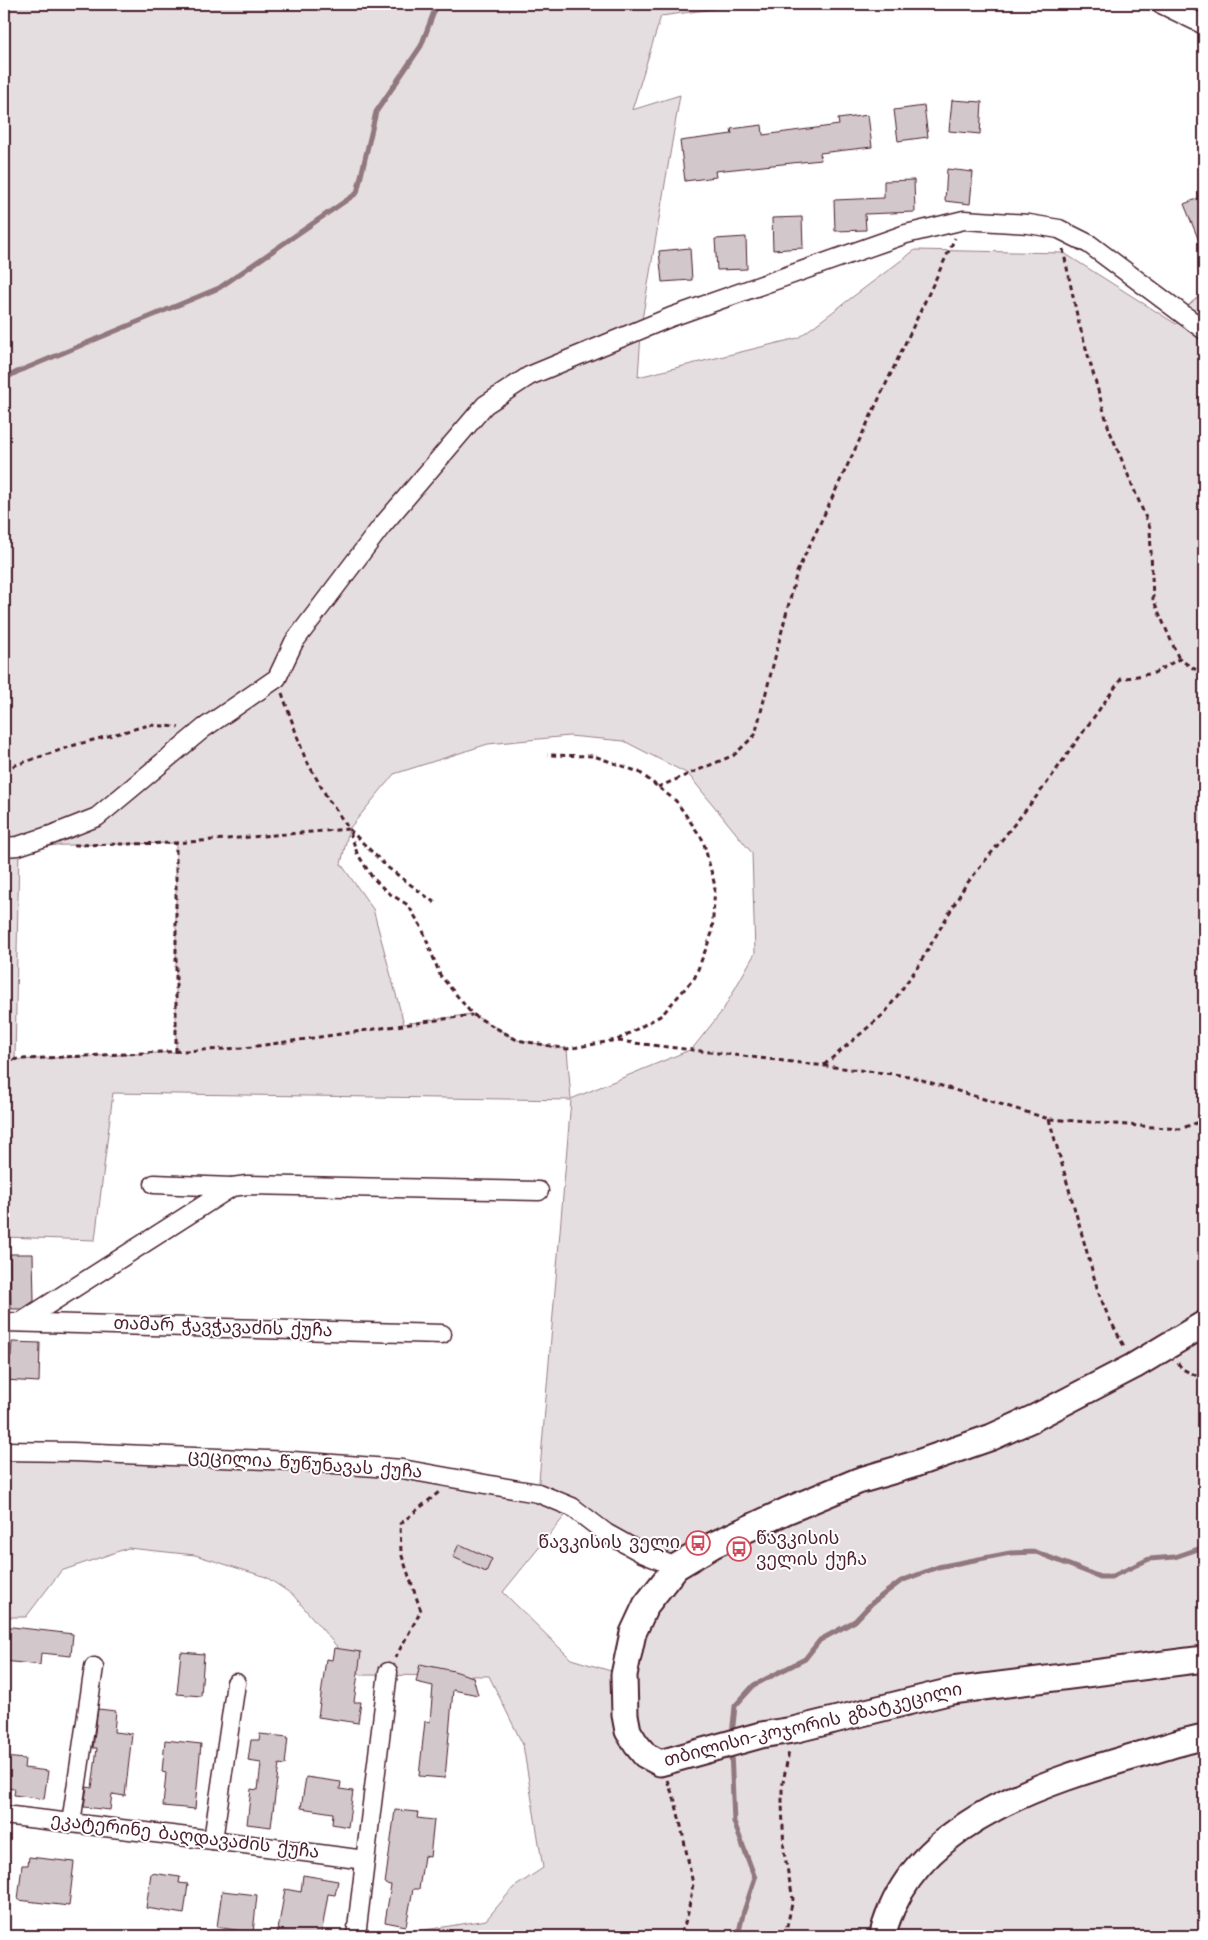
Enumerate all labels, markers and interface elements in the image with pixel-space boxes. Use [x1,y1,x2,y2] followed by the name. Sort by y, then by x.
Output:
[113,1310,333,1346] street label: თამარ ჭავჭავაძის ქუჩა
[187,1442,423,1488] street label: ცეცილია წუწუნავას ქუჩა
[756,1525,867,1575] place label: წავკისის ველის ქუჩა
[538,1529,680,1558] place label: წავკისის ველი
[685,1530,711,1556] bus stop icon: წავკისის ველი
[726,1536,752,1562] bus stop icon: წავკისის ველის ქუჩა
[661,1675,964,1776] street label: თბილისი-კოჯორის გზატკეცილი
[49,1806,321,1868] street label: ეკატერინე ბაღდავაძის ქუჩა

